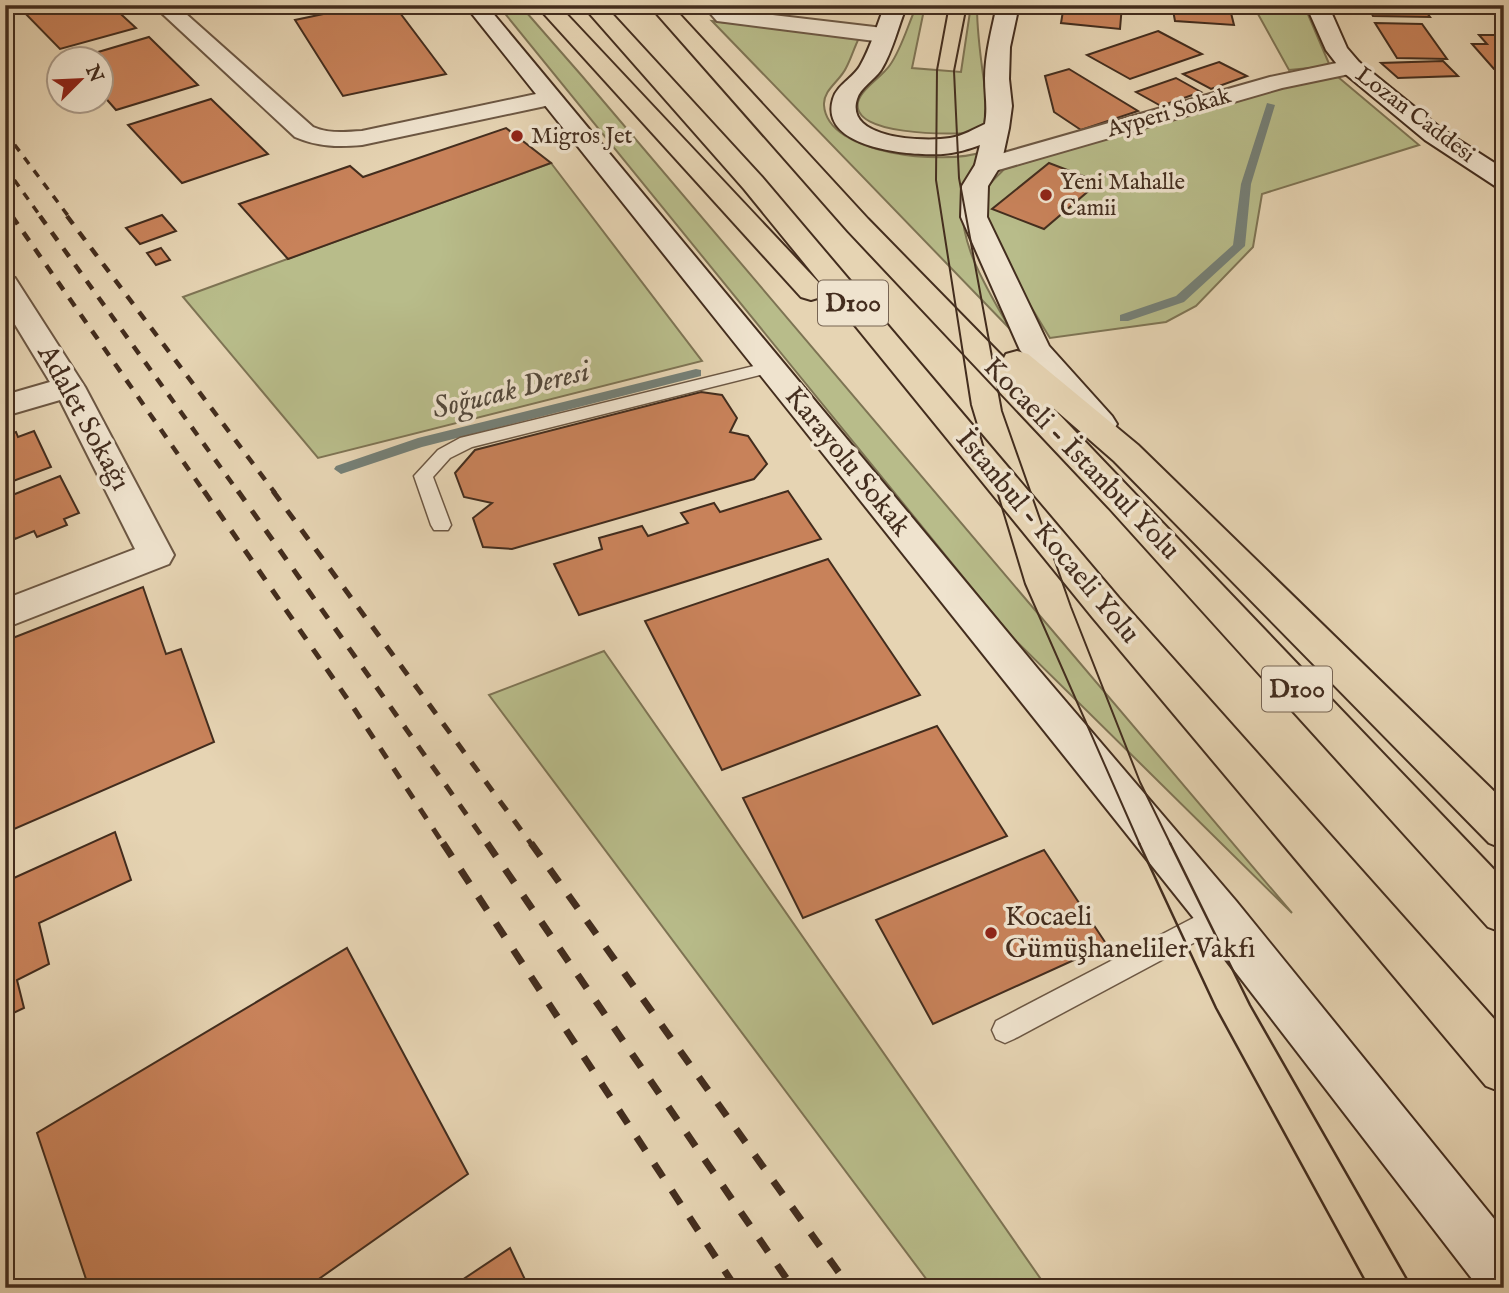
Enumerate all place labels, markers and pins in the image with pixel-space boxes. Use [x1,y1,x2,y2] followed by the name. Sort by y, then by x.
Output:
[531,122,633,151] place label: Migros Jet
[509,128,525,144] marker: Migros Jet
[1060,168,1185,223] place label: Yeni Mahalle Camii
[1038,187,1054,203] marker: Yeni Mahalle Camii
[1005,900,1256,967] place label: Kocaeli Gümüşhaneliler Vakfı
[983,925,999,941] marker: Kocaeli Gümüşhaneliler Vakfı

